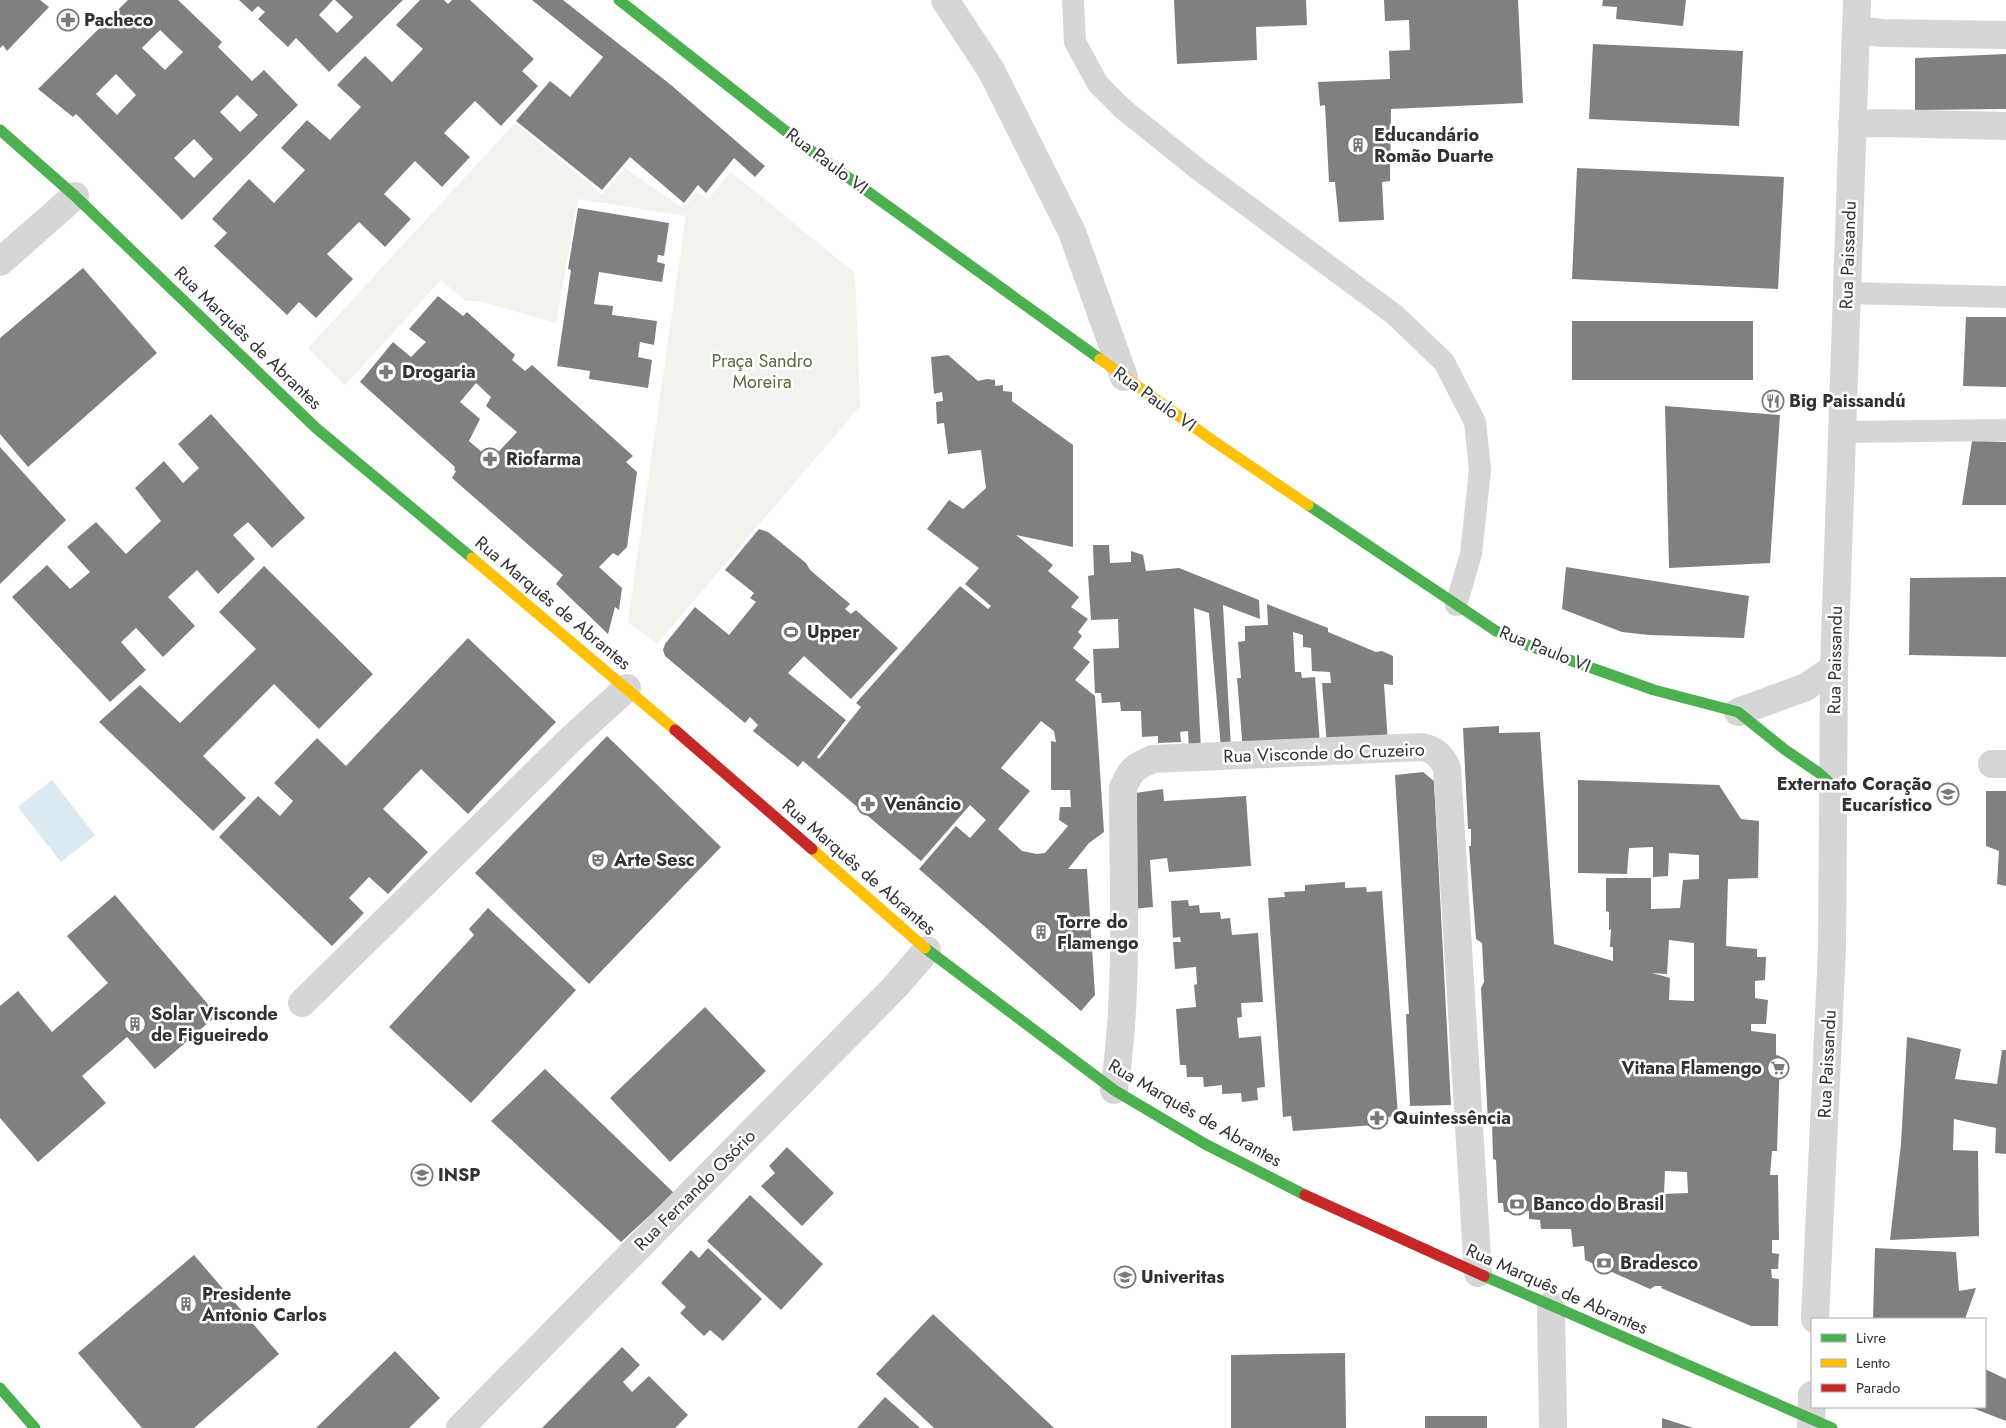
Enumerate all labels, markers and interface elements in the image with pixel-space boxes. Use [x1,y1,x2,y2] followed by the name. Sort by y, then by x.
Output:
[84,7,154,33] place label: Pacheco
[56,8,80,32] pharmacy icon: Pacheco
[781,122,873,200] street label: Rua Paulo VI
[1374,122,1494,169] place label: Educandário Romão Duarte
[1346,133,1370,157] building icon: Educandário Romão Duarte
[1833,200,1863,310] street label: Rua Paissandu
[168,260,328,416] street label: Rua Marquês de Abrantes
[712,348,813,395] park label: Praça Sandro Moreira
[402,359,476,385] place label: Drogaria
[374,360,398,384] pharmacy icon: Drogaria
[1108,360,1202,438] street label: Rua Paulo VI
[1789,388,1906,414] place label: Big Paissandú
[1761,389,1785,413] restaurant icon: Big Paissandú
[506,446,581,472] place label: Riofarma
[478,447,502,471] pharmacy icon: Riofarma
[469,530,637,676] street label: Rua Marquês de Abrantes
[1821,605,1849,715] street label: Rua Paissandu
[807,619,860,645] place label: Upper
[1495,619,1595,679] street label: Rua Paulo VI
[779,620,803,644] sports icon: Upper
[1223,736,1425,770] street label: Rua Visconde do Cruzeiro
[1777,771,1932,818] place label: Externato Coração Eucarístico
[1936,782,1960,806] school or university icon: Externato Coração Eucarístico
[883,791,961,817] place label: Venâncio
[856,792,880,816] pharmacy icon: Venâncio
[776,793,942,941] street label: Rua Marquês de Abrantes
[613,847,695,873] place label: Arte Sesc
[586,848,610,872] theatre icon: Arte Sesc
[1057,909,1139,956] place label: Torre do Flamengo
[1029,920,1053,944] building icon: Torre do Flamengo
[151,1001,278,1048] place label: Solar Visconde de Figueiredo
[1811,1009,1843,1119] street label: Rua Paissandu
[123,1012,147,1036] building icon: Solar Visconde de Figueiredo
[1103,1053,1287,1173] street label: Rua Marquês de Abrantes
[1620,1055,1762,1081] place label: Vitana Flamengo
[1766,1056,1790,1080] supermarket icon: Vitana Flamengo
[1393,1105,1511,1131] place label: Quintessência
[1365,1106,1389,1130] pharmacy icon: Quintessência
[628,1123,762,1257] street label: Rua Fernando Osório
[438,1162,481,1188] place label: INSP
[410,1163,434,1187] school or university icon: INSP
[1533,1191,1664,1217] place label: Banco do Brasil
[1505,1192,1529,1216] bank icon: Banco do Brasil
[1462,1237,1652,1341] street label: Rua Marquês de Abrantes
[1620,1250,1699,1276] place label: Bradesco
[1592,1251,1616,1275] bank icon: Bradesco
[1141,1264,1224,1290] place label: Univeritas
[1113,1265,1137,1289] school or university icon: Univeritas
[201,1281,327,1328] place label: Presidente Antonio Carlos
[174,1292,198,1316] building icon: Presidente Antonio Carlos
[1811,1318,1986,1408] legend
[1856,1327,1886,1349] text: Livre
[1856,1352,1890,1374] text: Lento
[1856,1377,1900,1399] text: Parado

